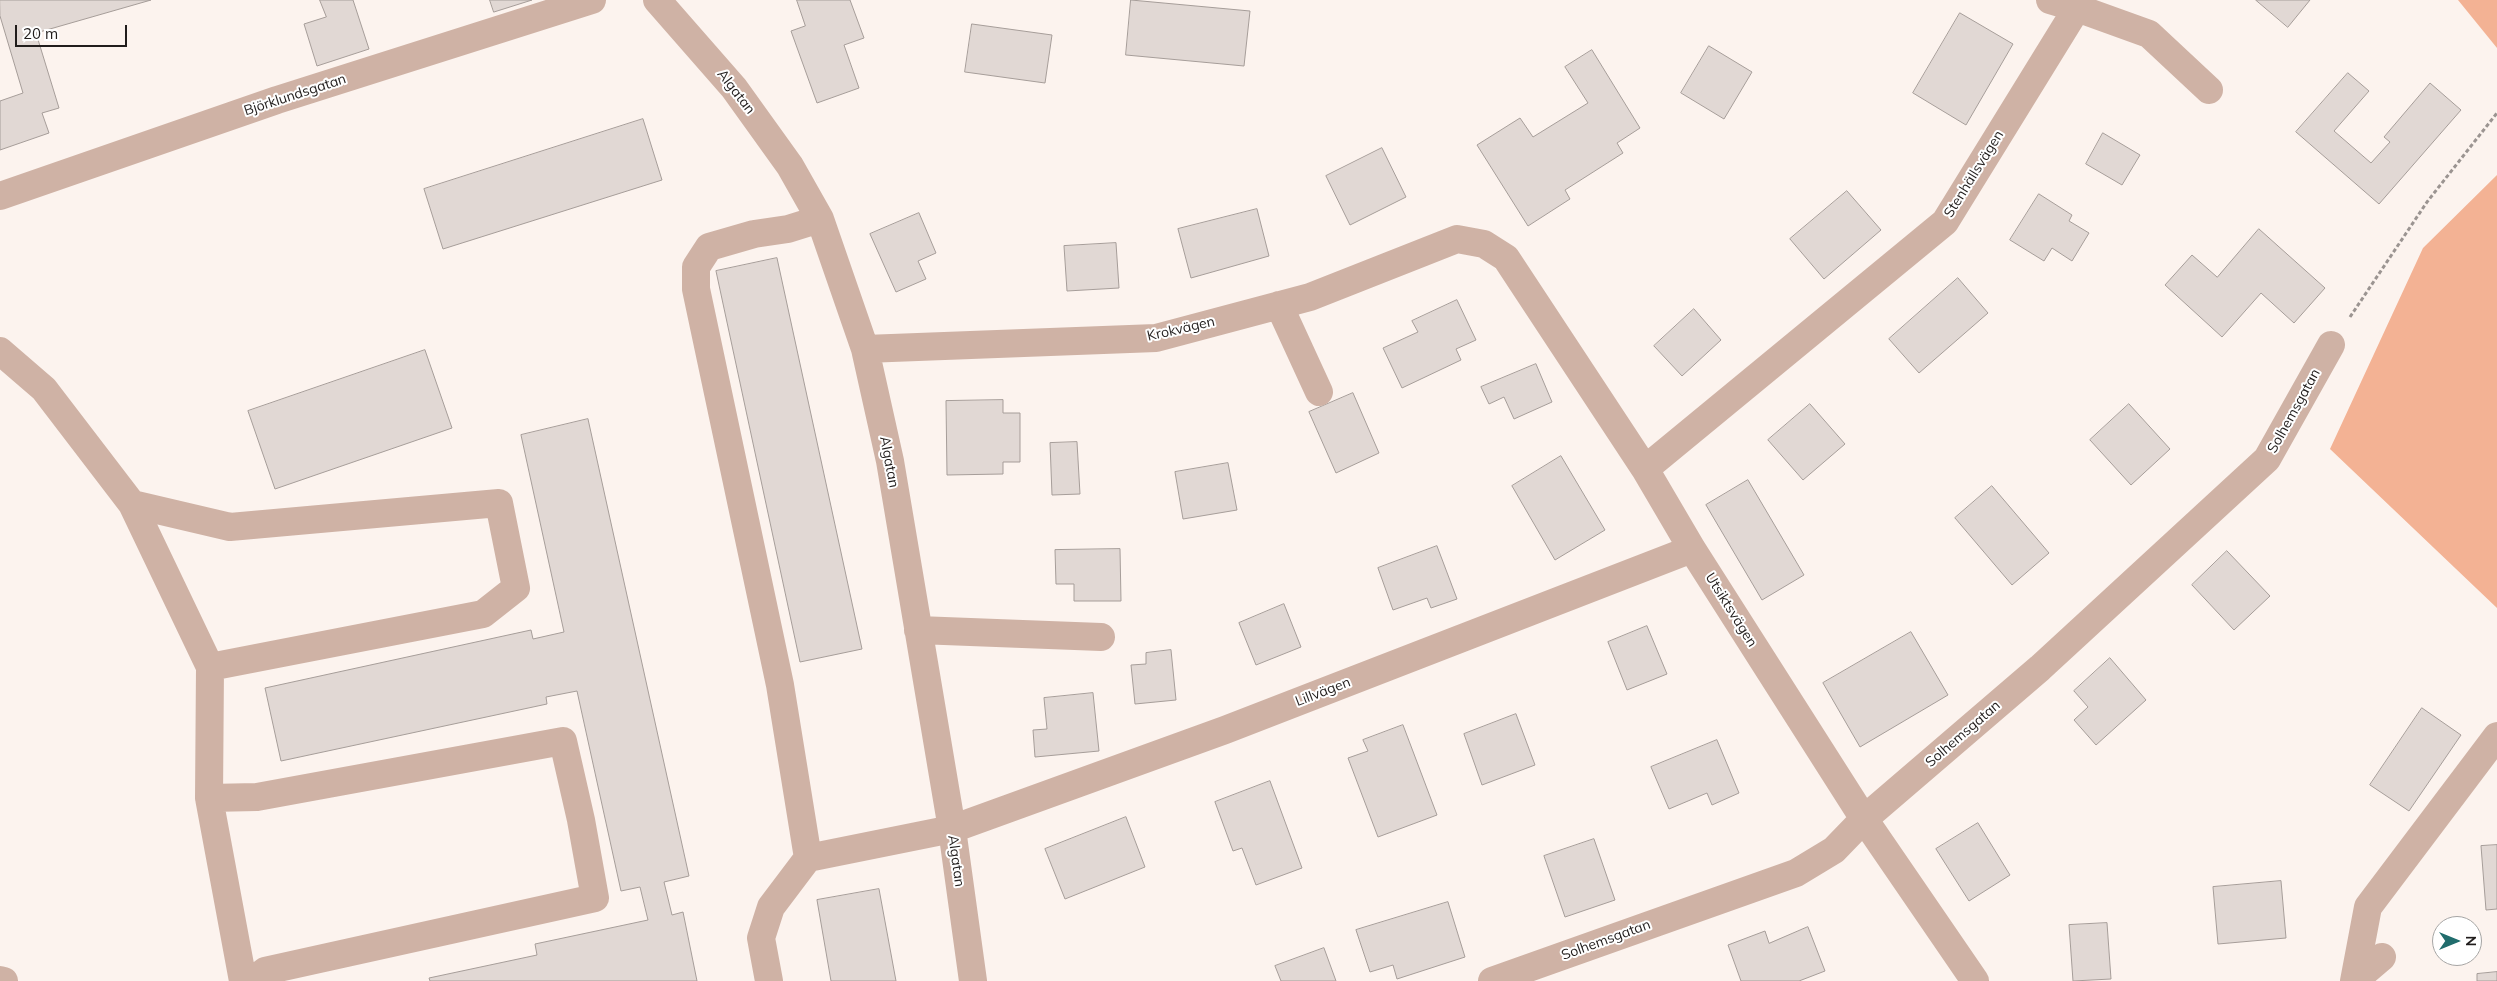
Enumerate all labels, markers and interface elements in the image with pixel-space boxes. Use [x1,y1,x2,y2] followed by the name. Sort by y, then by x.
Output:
[18,15,130,47] scale bar
[23,24,58,43] text: 20 m
[713,66,759,118] street label: Algatan
[242,71,348,119] street label: Björklundsgatan
[1941,127,2007,221] street label: Stenhällsvägen
[1146,313,1216,345] street label: Krokvägen
[2264,366,2324,456] street label: Solhemsgatan
[876,435,902,489] street label: Algatan
[1702,570,1760,650] street label: Utsiktsvägen
[1293,674,1353,710] street label: Lillvägen
[1922,697,2004,771] street label: Solhemsgatan
[944,834,968,888] street label: Algatan
[1559,916,1653,964] street label: Solhemsgatan
[2432,916,2482,966] north arrow
[2462,936,2480,946] text: N

